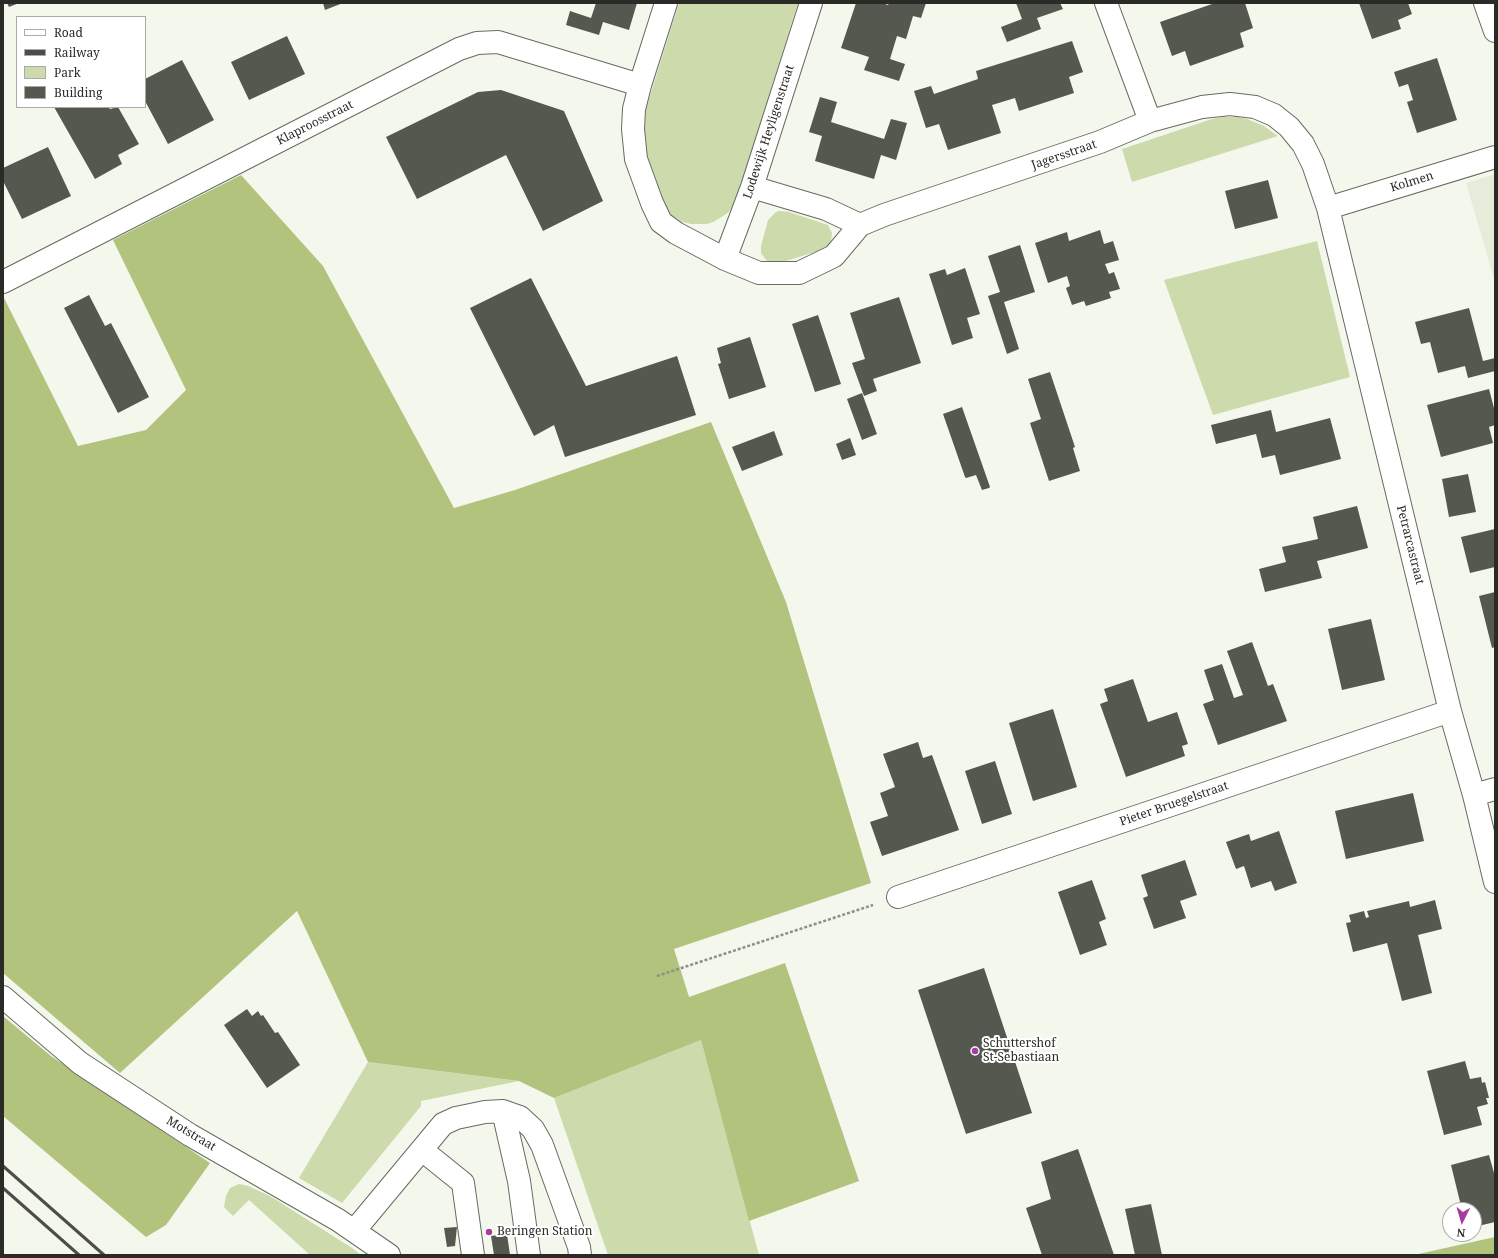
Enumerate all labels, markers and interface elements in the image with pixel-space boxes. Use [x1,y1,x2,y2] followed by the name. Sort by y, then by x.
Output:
[16,16,146,108] legend
[54,24,83,41] text: Road
[54,44,100,61] text: Railway
[741,63,797,201] street label: Lodewijk Heyligenstraat
[54,64,81,81] text: Park
[54,84,102,101] text: Building
[274,98,356,148] street label: Klaproosstraat
[1030,137,1098,173] street label: Jagersstraat
[1389,169,1435,195] street label: Kolmen
[1393,504,1427,586] street label: Petrarcastraat
[1118,779,1230,829] street label: Pieter Bruegelstraat
[983,1037,1059,1065] place label: Schuttershof St-Sebastiaan
[970,1046,980,1056] marker: Schuttershof St-Sebastiaan
[164,1114,218,1154] street label: Motstraat
[1442,1202,1482,1242] north arrow
[497,1225,592,1239] place label: Beringen Station
[1456,1226,1466,1241] text: N
[484,1227,494,1237] marker: Beringen Station

